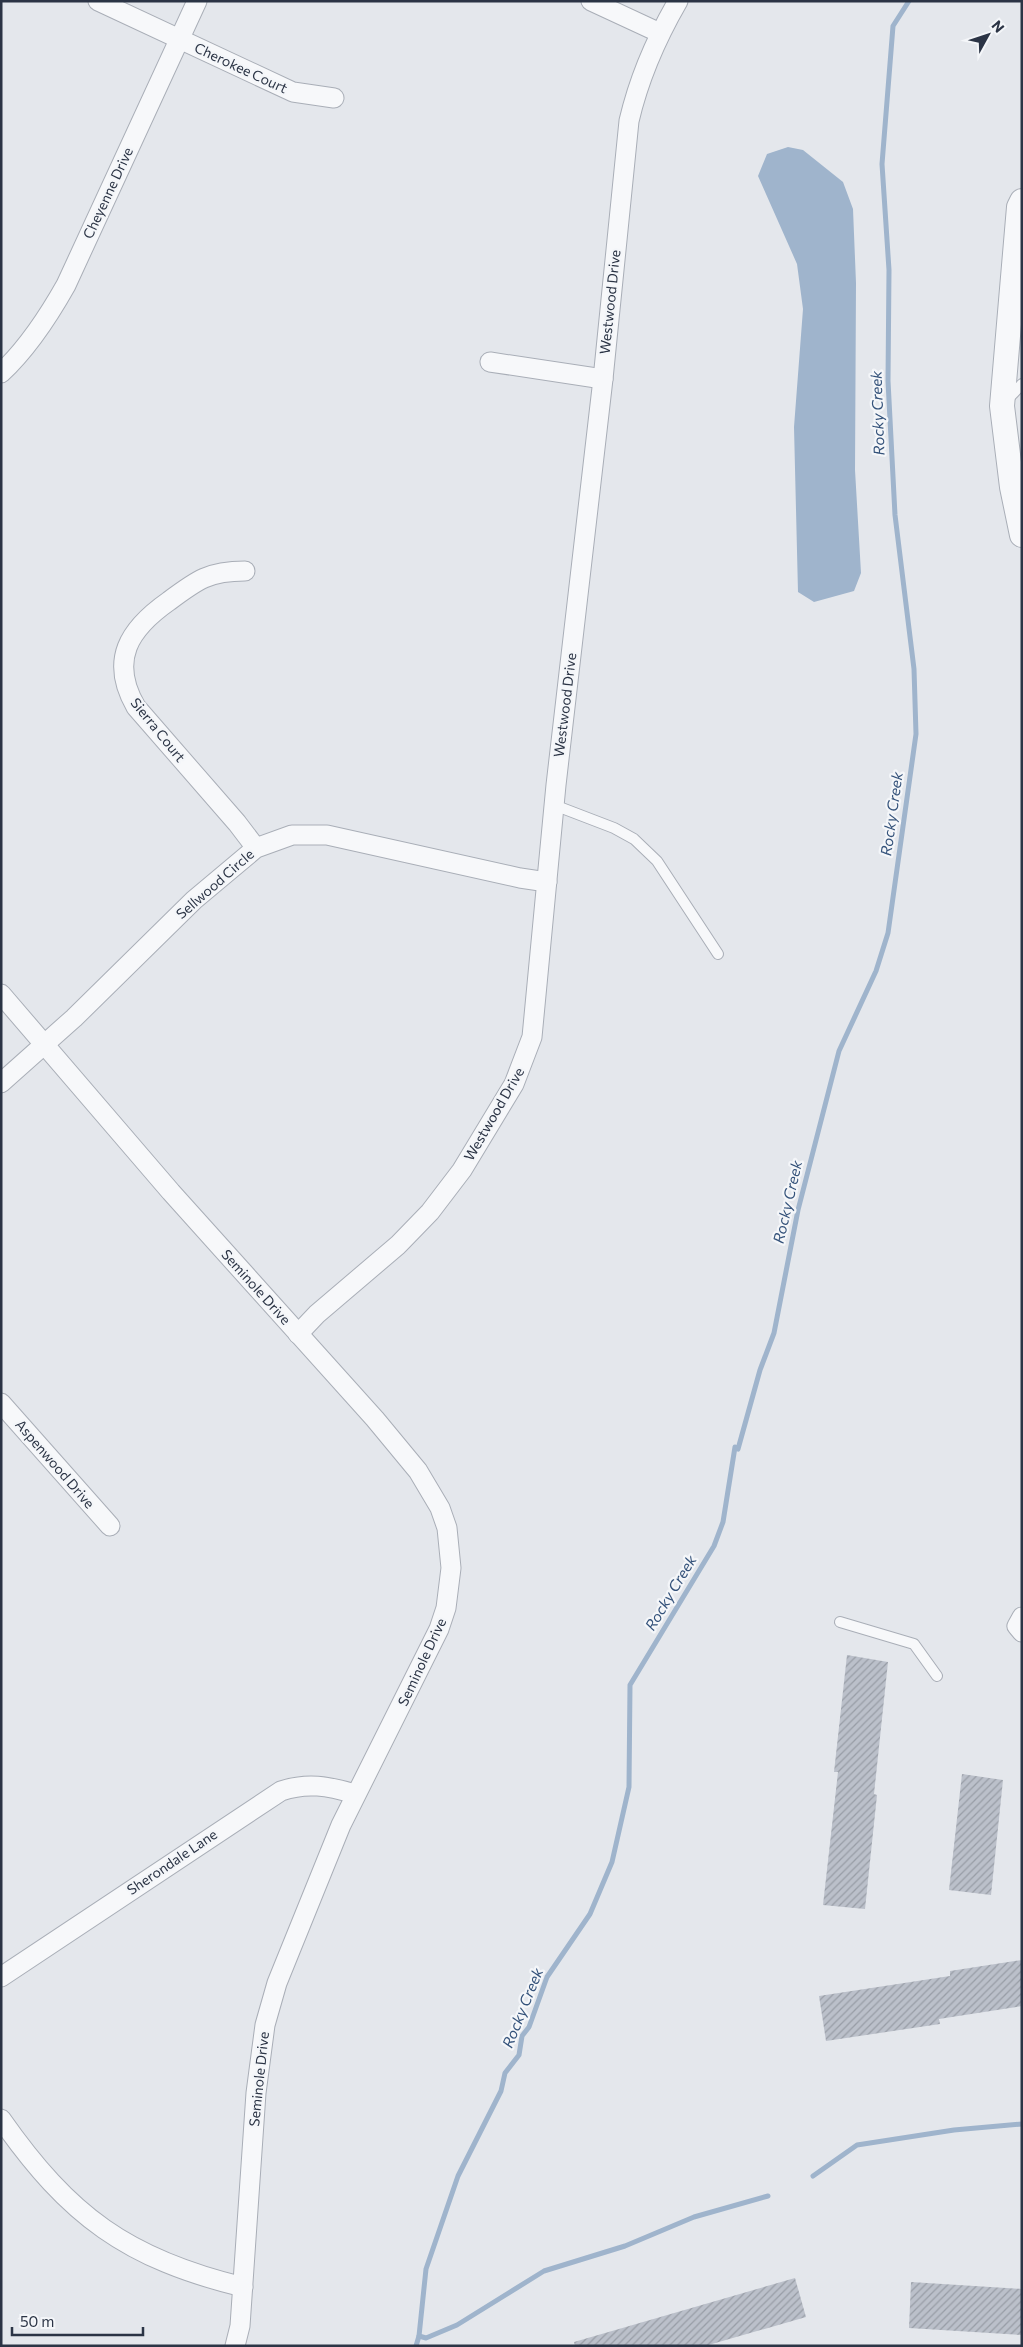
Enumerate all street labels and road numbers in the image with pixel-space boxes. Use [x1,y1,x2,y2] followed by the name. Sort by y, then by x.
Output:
[192,39,291,97] street label: Cherokee Court
[79,144,136,241] street label: Cheyenne Drive
[596,249,623,355] street label: Westwood Drive
[550,652,579,758] street label: Westwood Drive
[127,694,189,765] street label: Sierra Court
[172,845,257,922] street label: Sellwood Circle
[460,1064,527,1163] street label: Westwood Drive
[218,1246,295,1328] street label: Seminole Drive
[12,1416,98,1511] street label: Aspenwood Drive
[394,1615,449,1709] street label: Seminole Drive
[123,1825,220,1898] street label: Sherondale Lane
[245,2031,272,2127] street label: Seminole Drive

